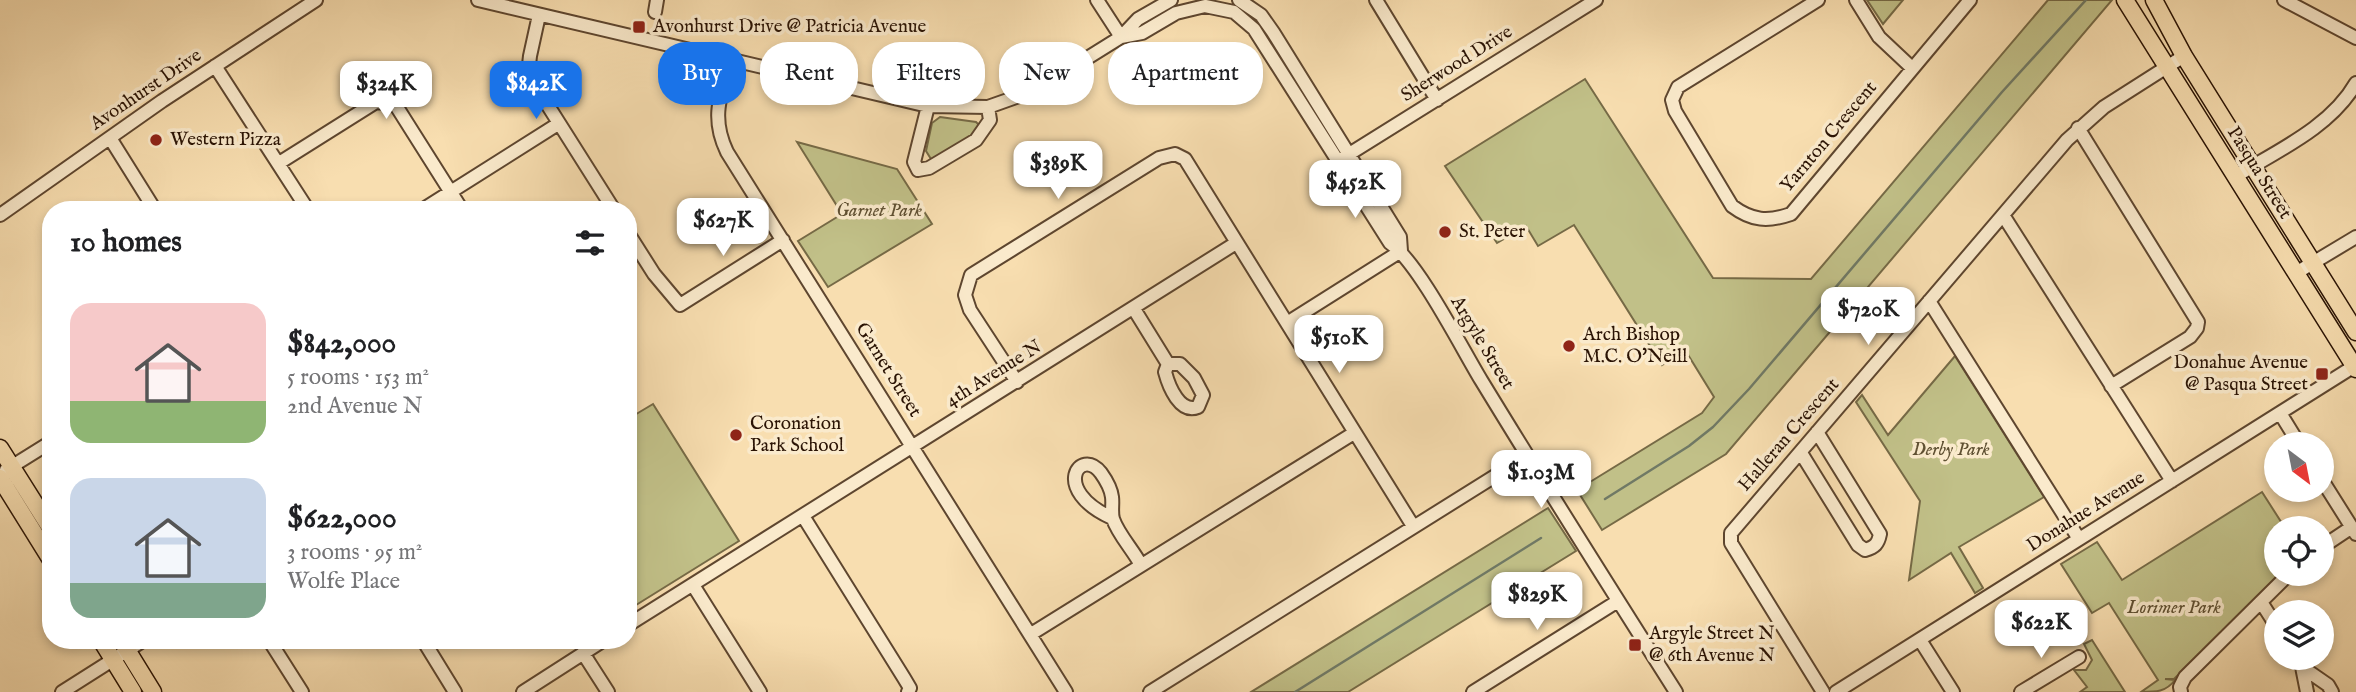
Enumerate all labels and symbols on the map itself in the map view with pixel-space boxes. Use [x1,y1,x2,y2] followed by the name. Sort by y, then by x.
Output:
[652,15,926,39] place label: Avonhurst Drive @ Patricia Avenue
[631,19,647,35] marker: Avonhurst Drive @ Patricia Avenue
[1397,20,1517,108] street label: Sherwood Drive
[85,44,207,137] street label: Avonhurst Drive
[337,61,435,121] pin: $324K
[487,61,585,121] pin: $842K
[1775,76,1883,198] street label: Yarnton Crescent
[2221,122,2297,224] street label: Pasqua Street
[170,128,282,152] place label: Western Pizza
[148,132,164,148] marker: Western Pizza
[1009,142,1107,201] pin: $389K
[1306,160,1404,220] pin: $452K
[674,198,772,258] pin: $627K
[836,199,922,223] park label: Garnet Park
[1459,220,1525,244] place label: St. Peter
[1437,224,1453,240] marker: St. Peter
[1819,288,1917,347] pin: $720K
[1444,291,1520,395] street label: Argyle Street
[1290,316,1388,375] pin: $510K
[849,318,927,422] street label: Garnet Street
[1582,323,1688,369] place label: Arch Bishop M.C. O'Neill
[942,335,1046,413] street label: 4th Avenue N
[1561,338,1577,354] marker: Arch Bishop M.C. O'Neill
[2173,351,2308,397] place label: Donahue Avenue @ Pasqua Street
[2314,366,2330,382] marker: Donahue Avenue @ Pasqua Street
[1733,373,1845,497] street label: Halleran Crescent
[750,412,845,458] place label: Coronation Park School
[728,427,744,443] marker: Coronation Park School
[2264,432,2334,502] north arrow
[1912,438,1990,462] park label: Derby Park
[1484,450,1598,510] pin: $1.03M
[2023,466,2150,558] street label: Donahue Avenue
[1488,572,1586,632] pin: $829K
[2126,596,2221,620] park label: Lorimer Park
[1992,600,2090,660] pin: $622K
[1648,622,1775,668] place label: Argyle Street N @ 6th Avenue N
[1627,637,1643,653] marker: Argyle Street N @ 6th Avenue N

